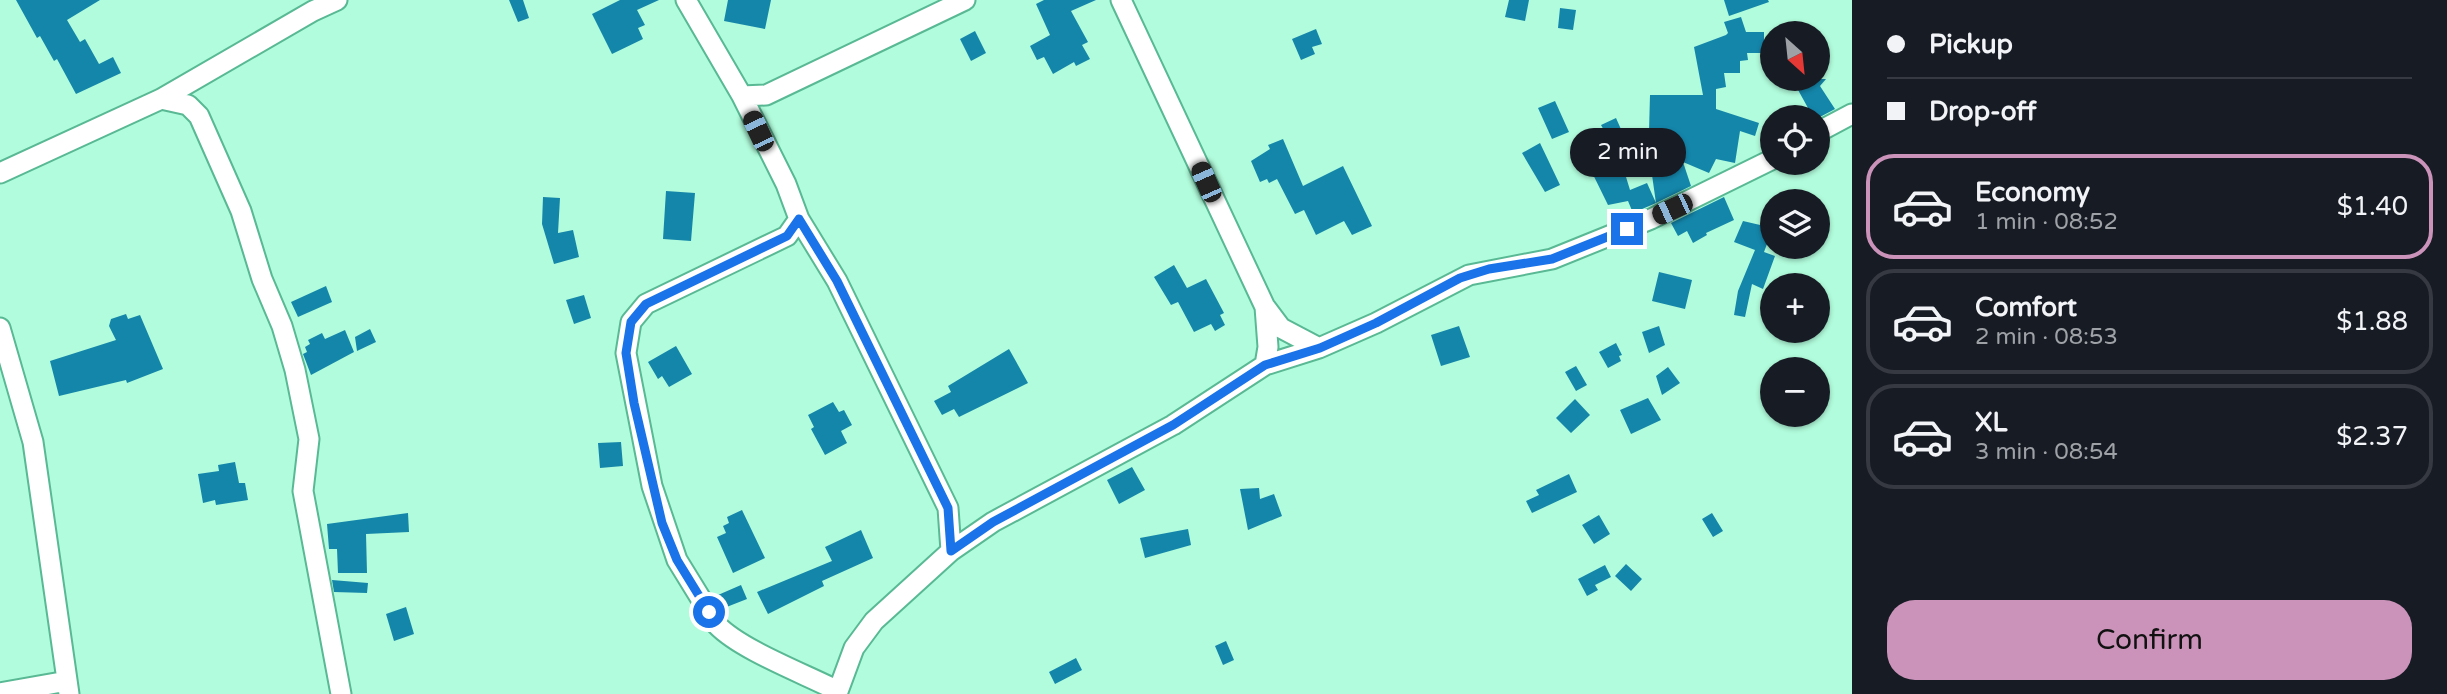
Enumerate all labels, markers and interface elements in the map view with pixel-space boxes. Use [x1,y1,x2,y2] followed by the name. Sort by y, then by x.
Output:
[1760,21,1830,91] north arrow
[1760,21,1830,427] map controls
[1929,29,2013,60] text: Pickup
[1929,96,2036,127] text: Drop-off
[1760,105,1830,175] button: locate
[740,108,777,154] car
[1569,128,1685,176] callout: 2 min
[1597,138,1659,166] text: 2 min
[1188,159,1225,205] car
[1891,175,1954,238] icon: car
[1975,177,2090,208] text: Economy
[1760,189,1830,259] button: layers
[1649,191,1696,227] car
[2337,191,2408,222] text: $1.40
[1975,208,2118,236] text: 1 min · 08:52
[1611,213,1643,245] route end
[1760,273,1830,343] button: +
[1891,290,1954,353] icon: car
[1975,292,2077,323] text: Comfort
[2336,306,2408,337] text: $1.88
[1975,323,2118,351] text: 2 min · 08:53
[1760,357,1830,427] button: −
[1891,405,1954,468] icon: car
[1975,407,2007,438] text: XL
[2336,421,2408,452] text: $2.37
[1975,438,2118,466] text: 3 min · 08:54
[693,596,725,628] route start
[1887,600,2412,680] button: Confirm

